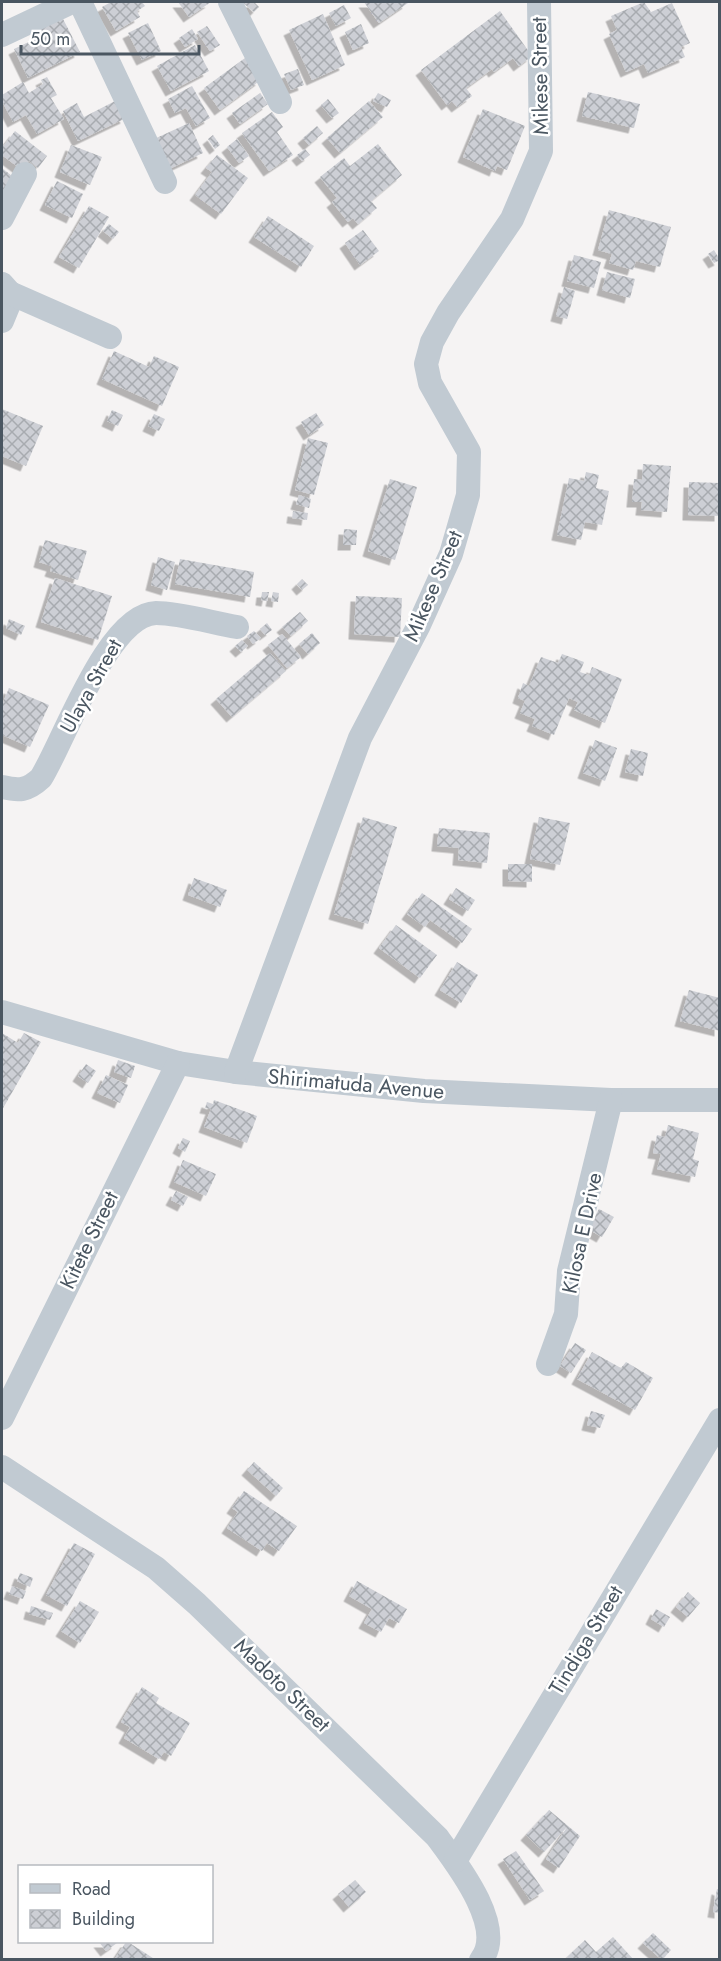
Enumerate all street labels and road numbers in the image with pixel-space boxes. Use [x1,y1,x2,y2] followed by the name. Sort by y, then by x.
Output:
[524,17,556,135] street label: Mikese Street
[396,526,470,646] street label: Mikese Street
[53,633,129,739] street label: Ulaya Street
[267,1061,446,1107] street label: Shirimatuda Avenue
[555,1170,609,1296] street label: Kilosa E Drive
[52,1186,126,1294] street label: Kitete Street
[542,1580,630,1700] street label: Tindiga Street
[227,1631,337,1739] street label: Madoto Street

